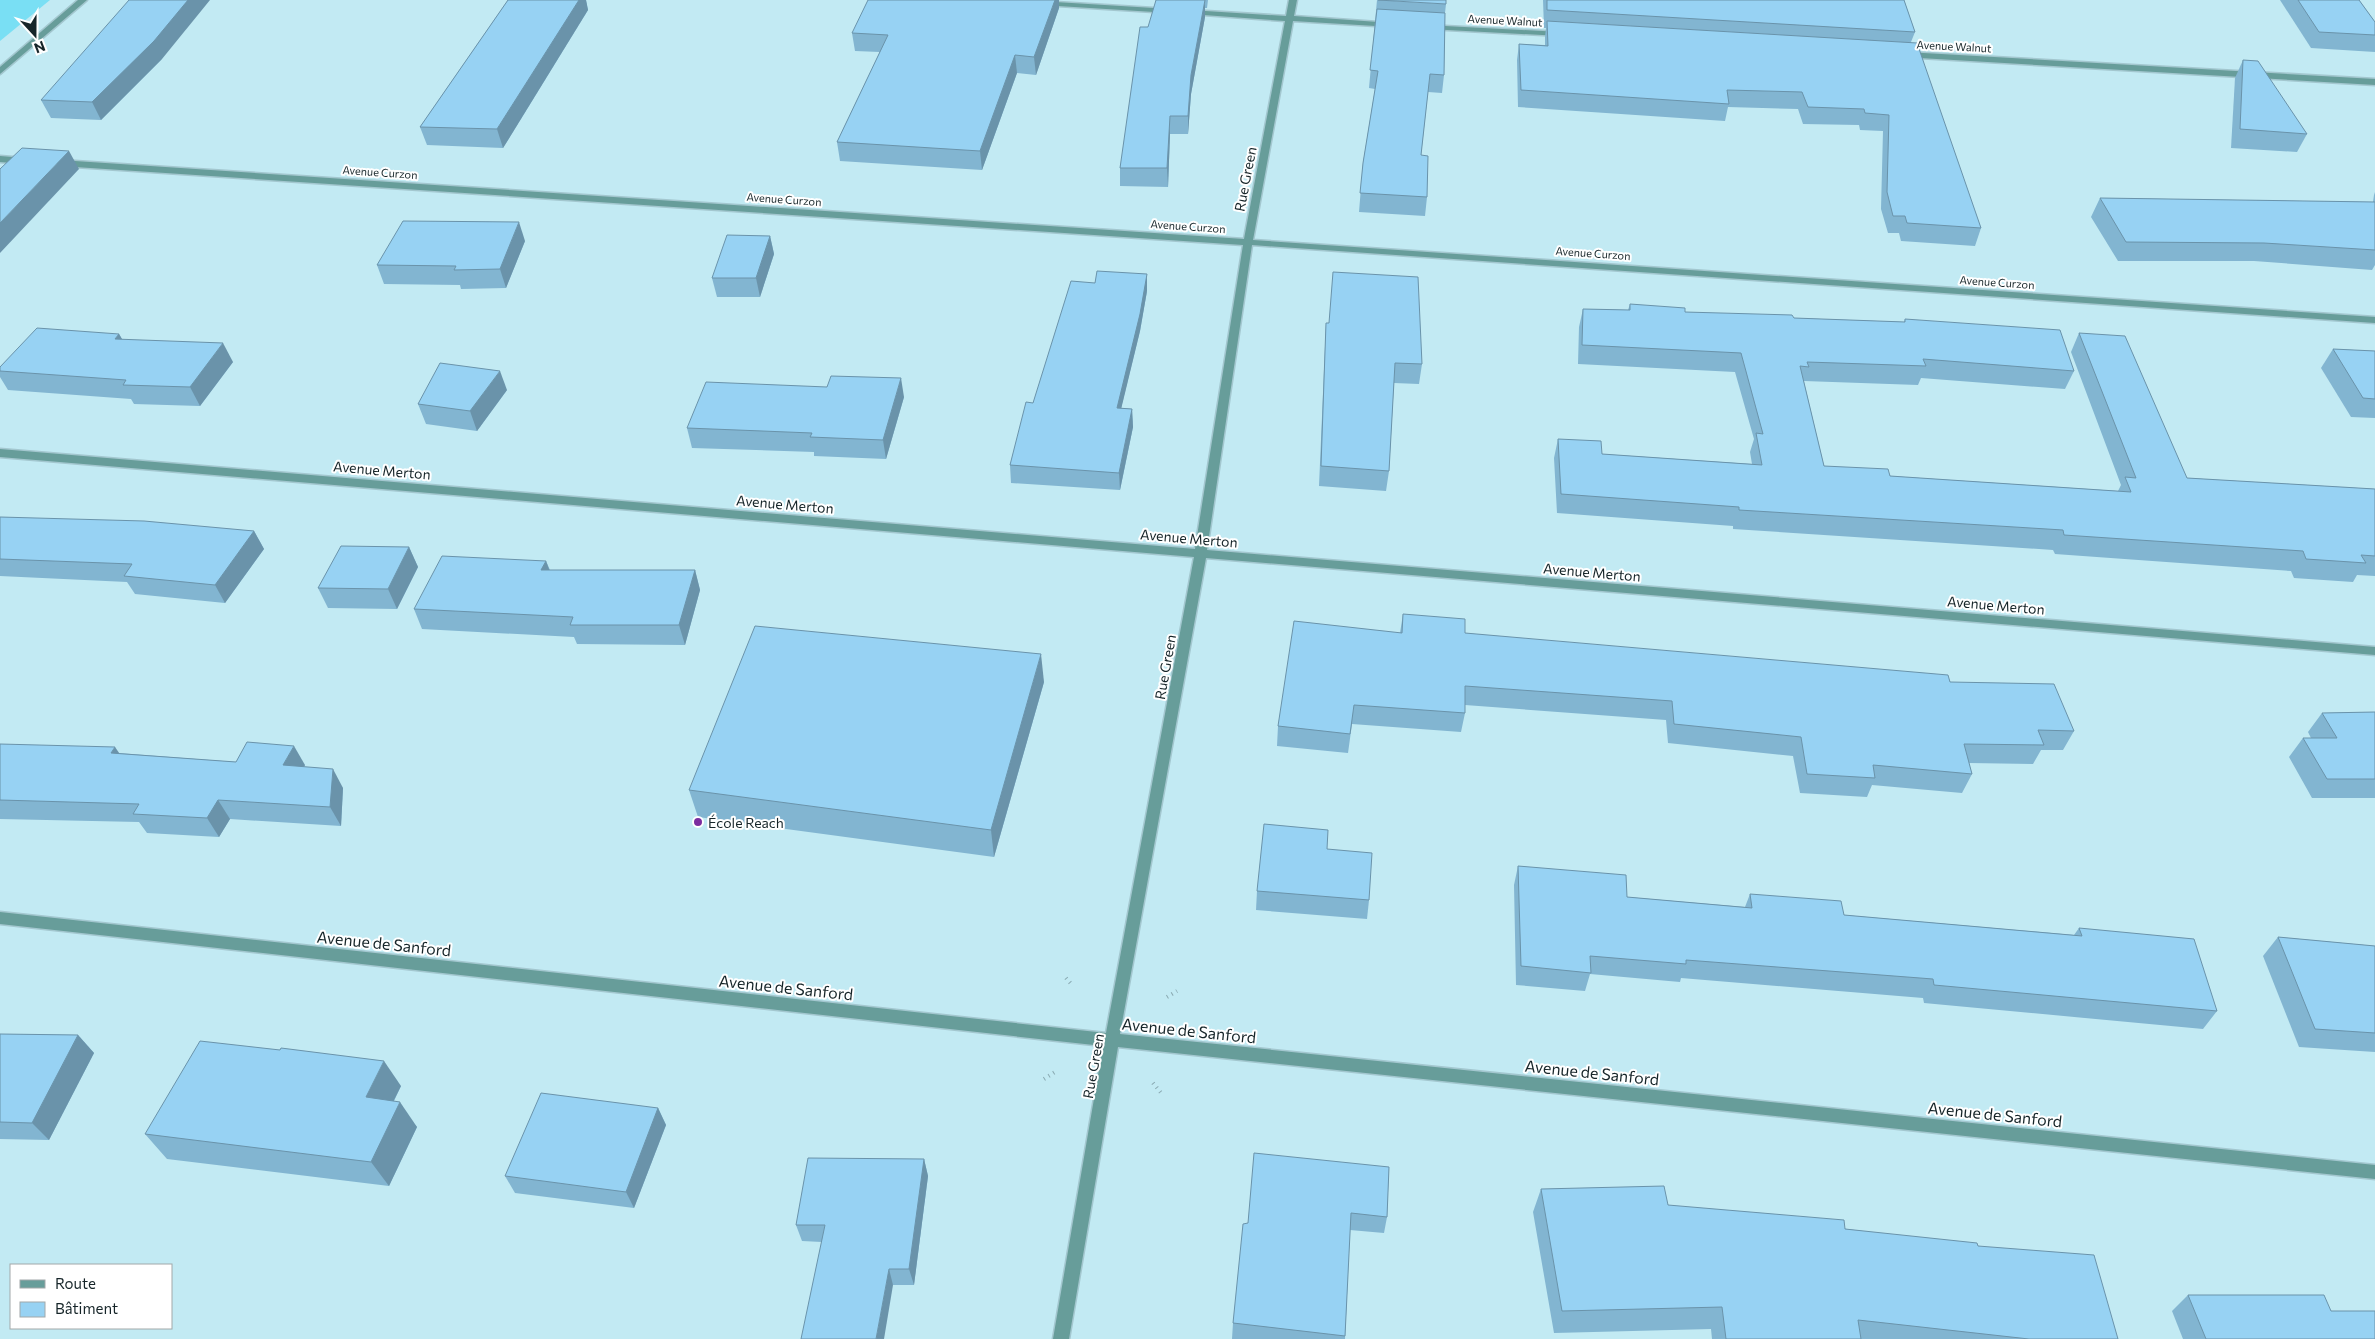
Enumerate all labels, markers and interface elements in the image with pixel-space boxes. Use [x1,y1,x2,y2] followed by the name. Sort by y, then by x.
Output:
[10,10,60,60] north arrow
[1467,12,1543,28] street label: Avenue Walnut
[32,38,48,57] text: N
[1916,38,1992,54] street label: Avenue Walnut
[1230,145,1260,213] street label: Rue Green
[342,163,418,181] street label: Avenue Curzon
[746,190,822,208] street label: Avenue Curzon
[1150,217,1226,235] street label: Avenue Curzon
[1555,244,1631,262] street label: Avenue Curzon
[1959,273,2035,291] street label: Avenue Curzon
[333,457,431,483] street label: Avenue Merton
[736,491,834,517] street label: Avenue Merton
[1140,525,1238,551] street label: Avenue Merton
[1543,559,1641,585] street label: Avenue Merton
[1947,592,2045,618] street label: Avenue Merton
[1151,633,1179,701] street label: Rue Green
[708,814,784,831] place label: École Reach
[692,816,704,828] marker: École Reach
[316,927,452,959] street label: Avenue de Sanford
[718,971,854,1003] street label: Avenue de Sanford
[1121,1014,1257,1046] street label: Avenue de Sanford
[1079,1032,1107,1100] street label: Rue Green
[1524,1056,1660,1088] street label: Avenue de Sanford
[1927,1098,2063,1130] street label: Avenue de Sanford
[10,1264,172,1329] legend
[55,1274,96,1292] text: Route
[55,1299,118,1317] text: Bâtiment

